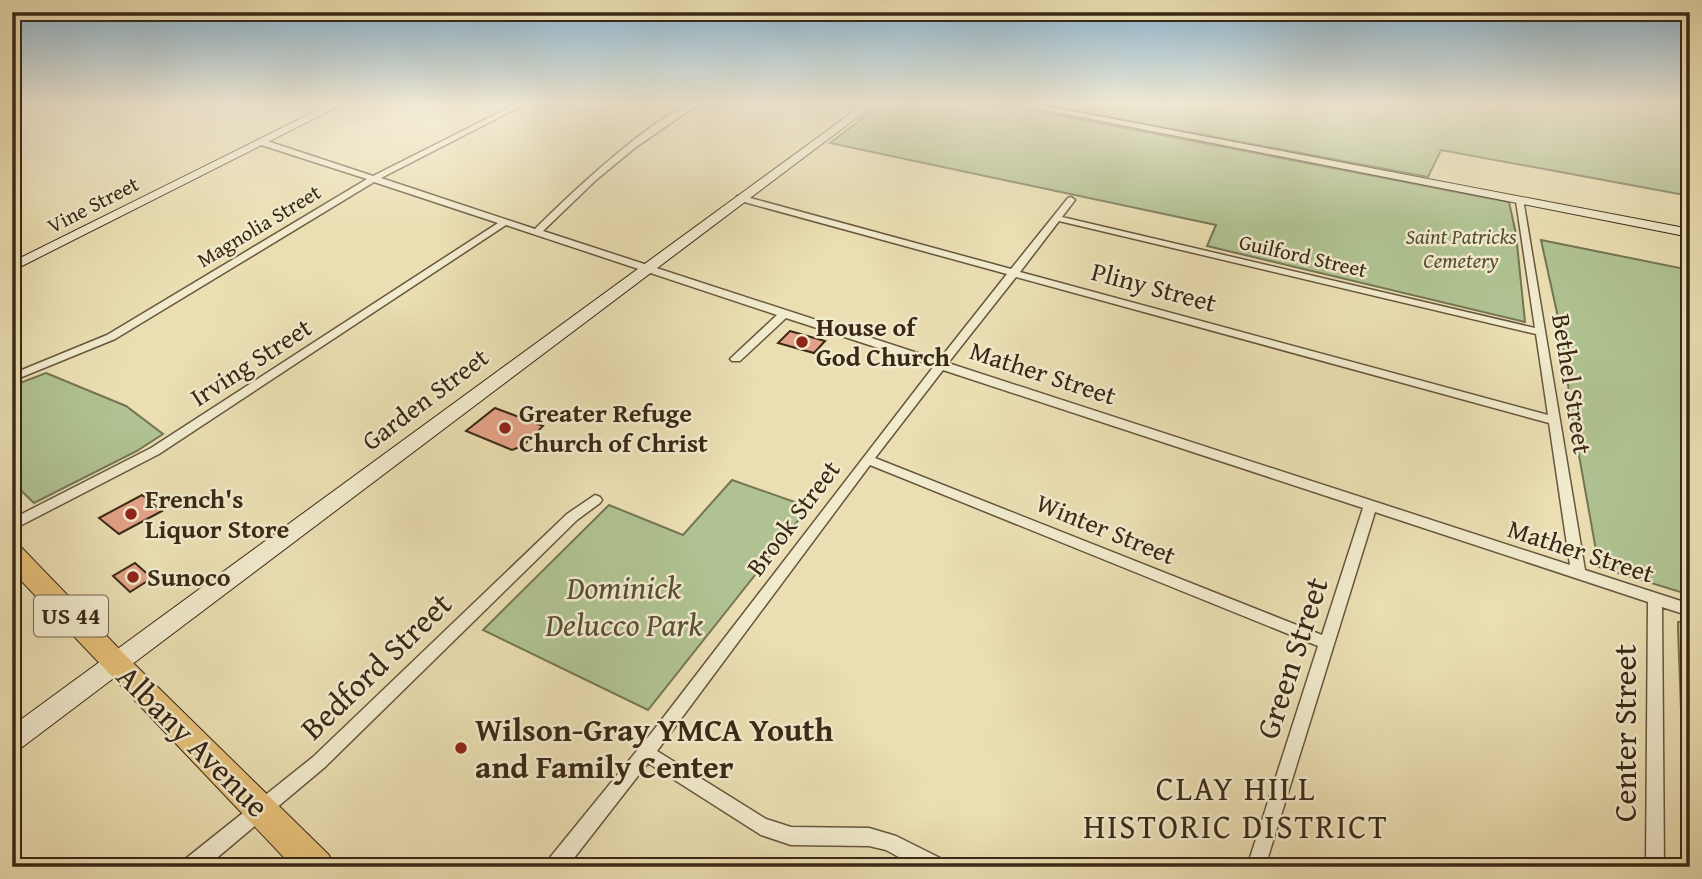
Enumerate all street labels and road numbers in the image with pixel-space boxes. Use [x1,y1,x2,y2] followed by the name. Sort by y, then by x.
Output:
[42,168,144,241] street label: Vine Street
[191,176,327,275] street label: Magnolia Street
[1236,226,1371,285] street label: Guilford Street
[1087,251,1221,322] street label: Pliny Street
[182,308,319,416] street label: Irving Street
[1542,311,1603,457] street label: Bethel Street
[965,331,1121,415] street label: Mather Street
[353,338,496,459] street label: Garden Street
[736,452,849,584] street label: Brook Street
[1030,483,1182,574] street label: Winter Street
[1503,509,1659,593] street label: Mather Street
[1243,571,1340,745] street label: Green Street
[289,581,462,750] street label: Bedford Street
[34,596,108,636] road number: US 44
[1601,644,1648,822] street label: Center Street
[106,654,280,828] street label: Albany Avenue

